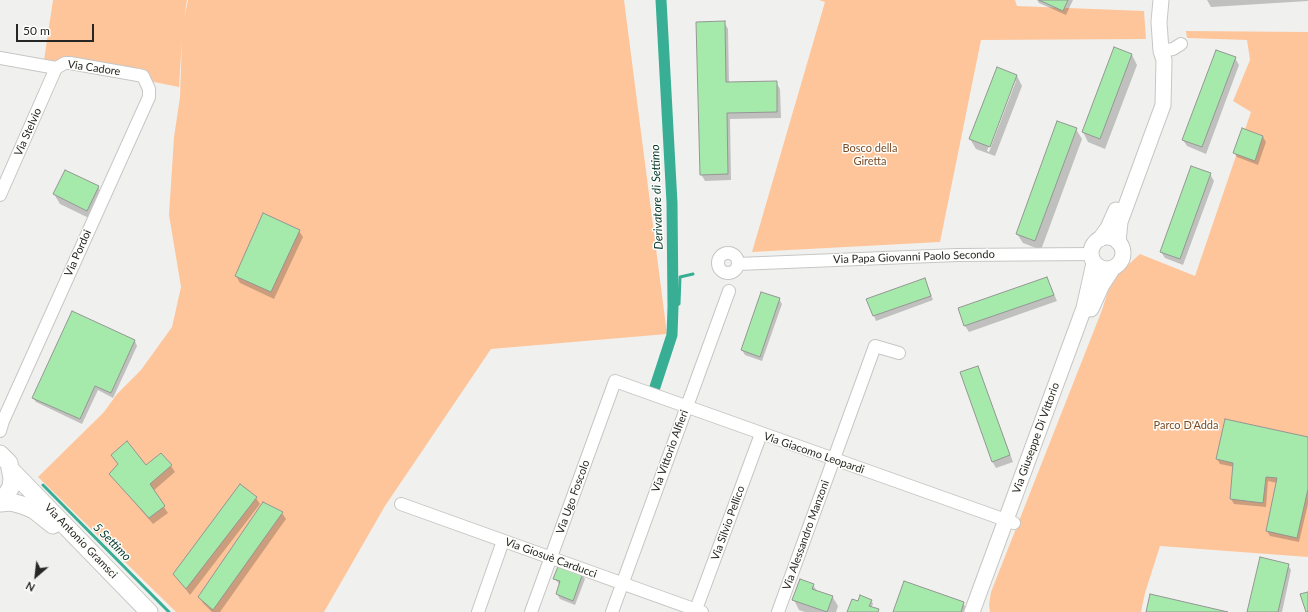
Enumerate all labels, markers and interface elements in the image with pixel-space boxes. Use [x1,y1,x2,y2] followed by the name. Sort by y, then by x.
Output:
[18,16,96,42] scale bar
[23,23,50,38] text: 50 m
[67,58,121,78] street label: Via Cadore
[12,106,44,158] street label: Via Stelvio
[843,141,897,167] park label: Bosco della Giretta
[648,144,666,250] water label: Derivatore di Settimo
[62,228,94,278] street label: Via Pordoi
[833,248,995,266] street label: Via Papa Giovanni Paolo Secondo
[1010,381,1062,495] street label: Via Giuseppe Di Vittorio
[649,408,691,494] street label: Via Vittorio Alfieri
[1154,418,1218,432] park label: Parco D'Adda
[762,430,866,476] street label: Via Giacomo Leopardi
[553,458,593,536] street label: Via Ugo Foscolo
[780,478,832,592] street label: Via Alessandro Manzoni
[708,484,748,562] street label: Via Silvio Pellico
[42,501,120,581] street label: Via Antonio Gramsci
[90,520,134,564] water label: 5 Settimo
[503,535,599,581] street label: Via Giosuè Carducci
[16,556,56,596] north arrow
[23,579,37,595] text: N

